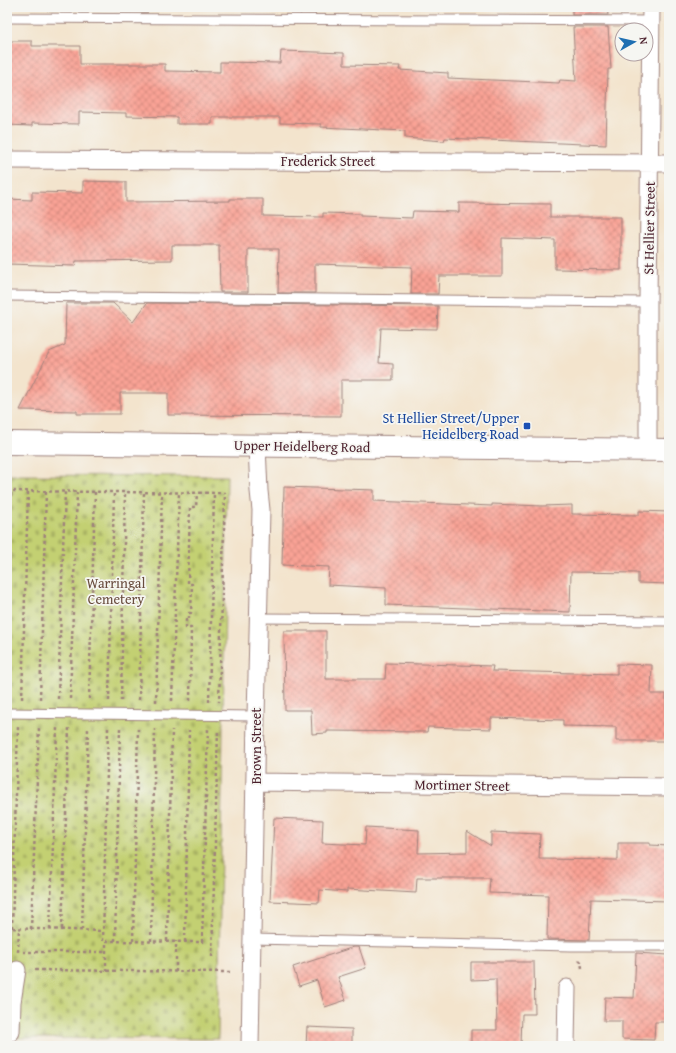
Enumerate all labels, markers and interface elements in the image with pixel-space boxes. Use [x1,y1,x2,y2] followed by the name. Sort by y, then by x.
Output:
[614,22,654,62] north arrow
[635,36,652,46] text: N
[281,151,375,171] street label: Frederick Street
[638,181,660,275] street label: St Hellier Street
[382,408,520,444] place label: St Hellier Street/Upper Heidelberg Road
[522,421,532,431] marker: St Hellier Street/Upper Heidelberg Road
[234,435,371,457] street label: Upper Heidelberg Road
[87,573,145,609] park label: Warringal Cemetery
[246,708,266,784] street label: Brown Street
[414,774,510,796] street label: Mortimer Street

